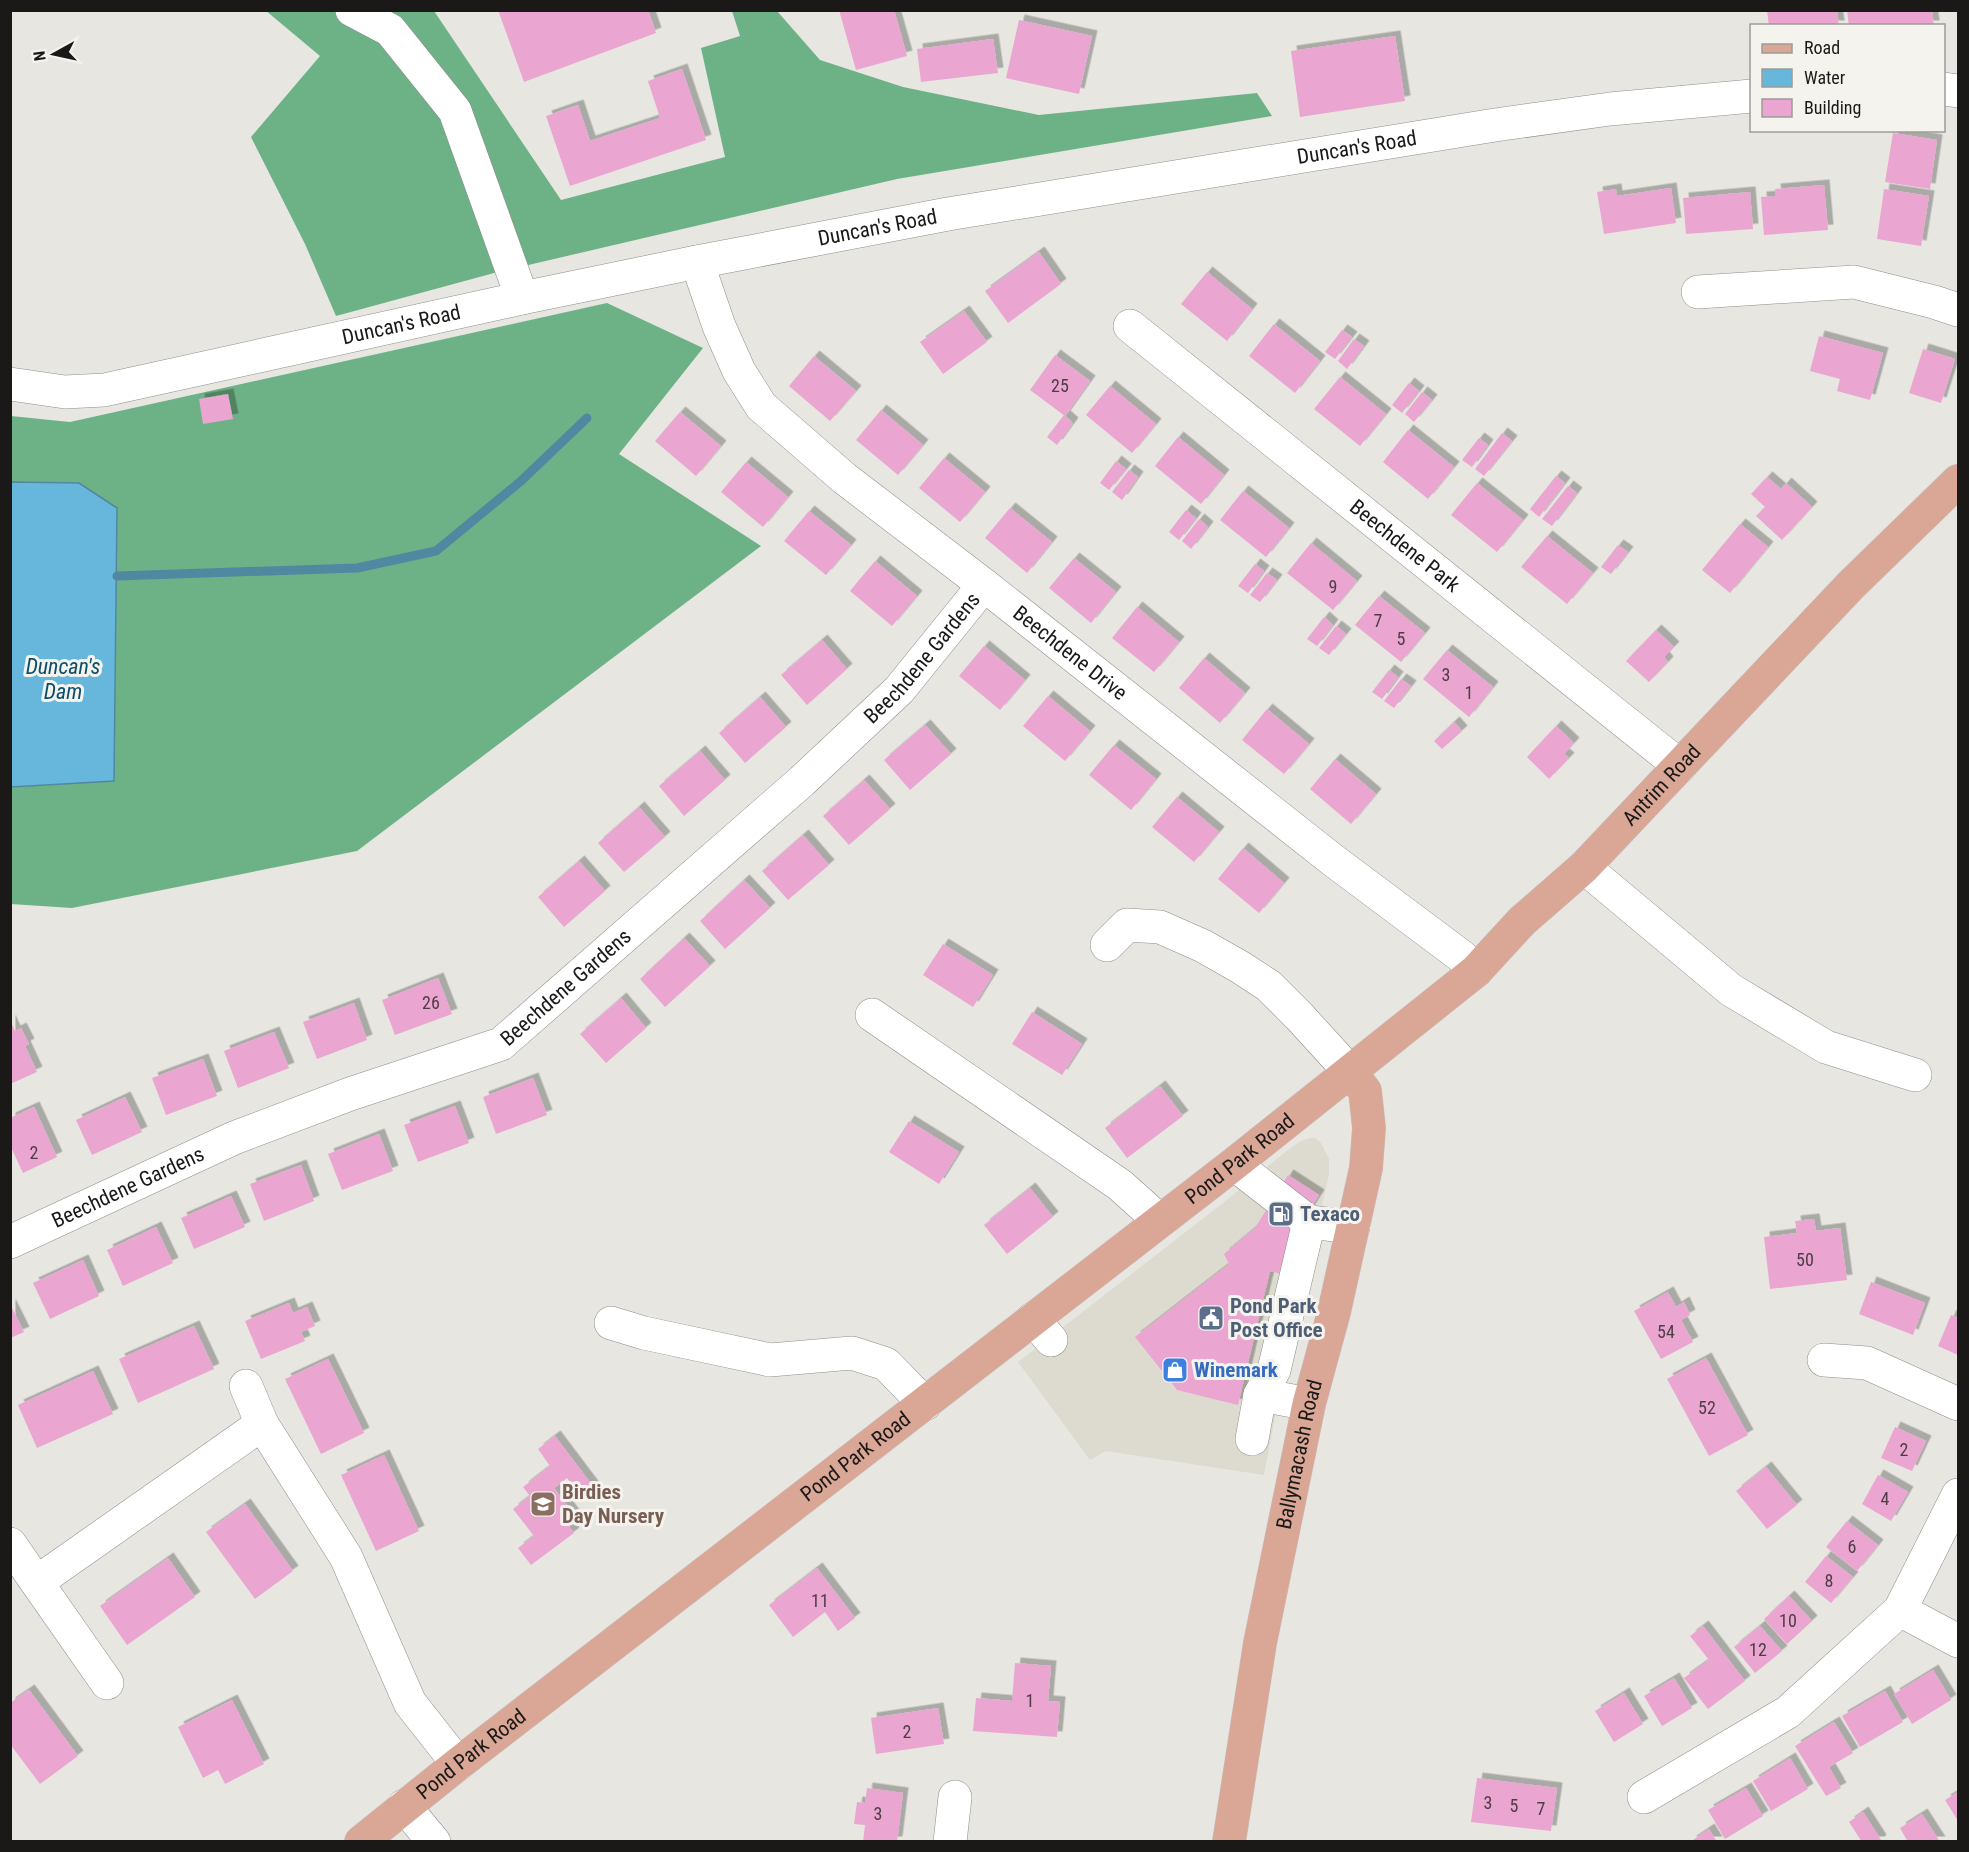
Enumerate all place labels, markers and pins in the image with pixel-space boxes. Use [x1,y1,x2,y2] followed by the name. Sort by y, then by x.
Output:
[1266,1199,1296,1229] fuel station icon: Texaco
[1300,1202,1360,1226] place label: Texaco
[1230,1294,1323,1342] place label: Pond Park Post Office
[1196,1303,1226,1333] public building icon: Pond Park Post Office
[1160,1355,1190,1385] shop icon: Winemark
[1194,1358,1279,1382] place label: Winemark
[562,1480,665,1528] place label: Birdies Day Nursery
[528,1489,558,1519] school or university icon: Birdies Day Nursery

